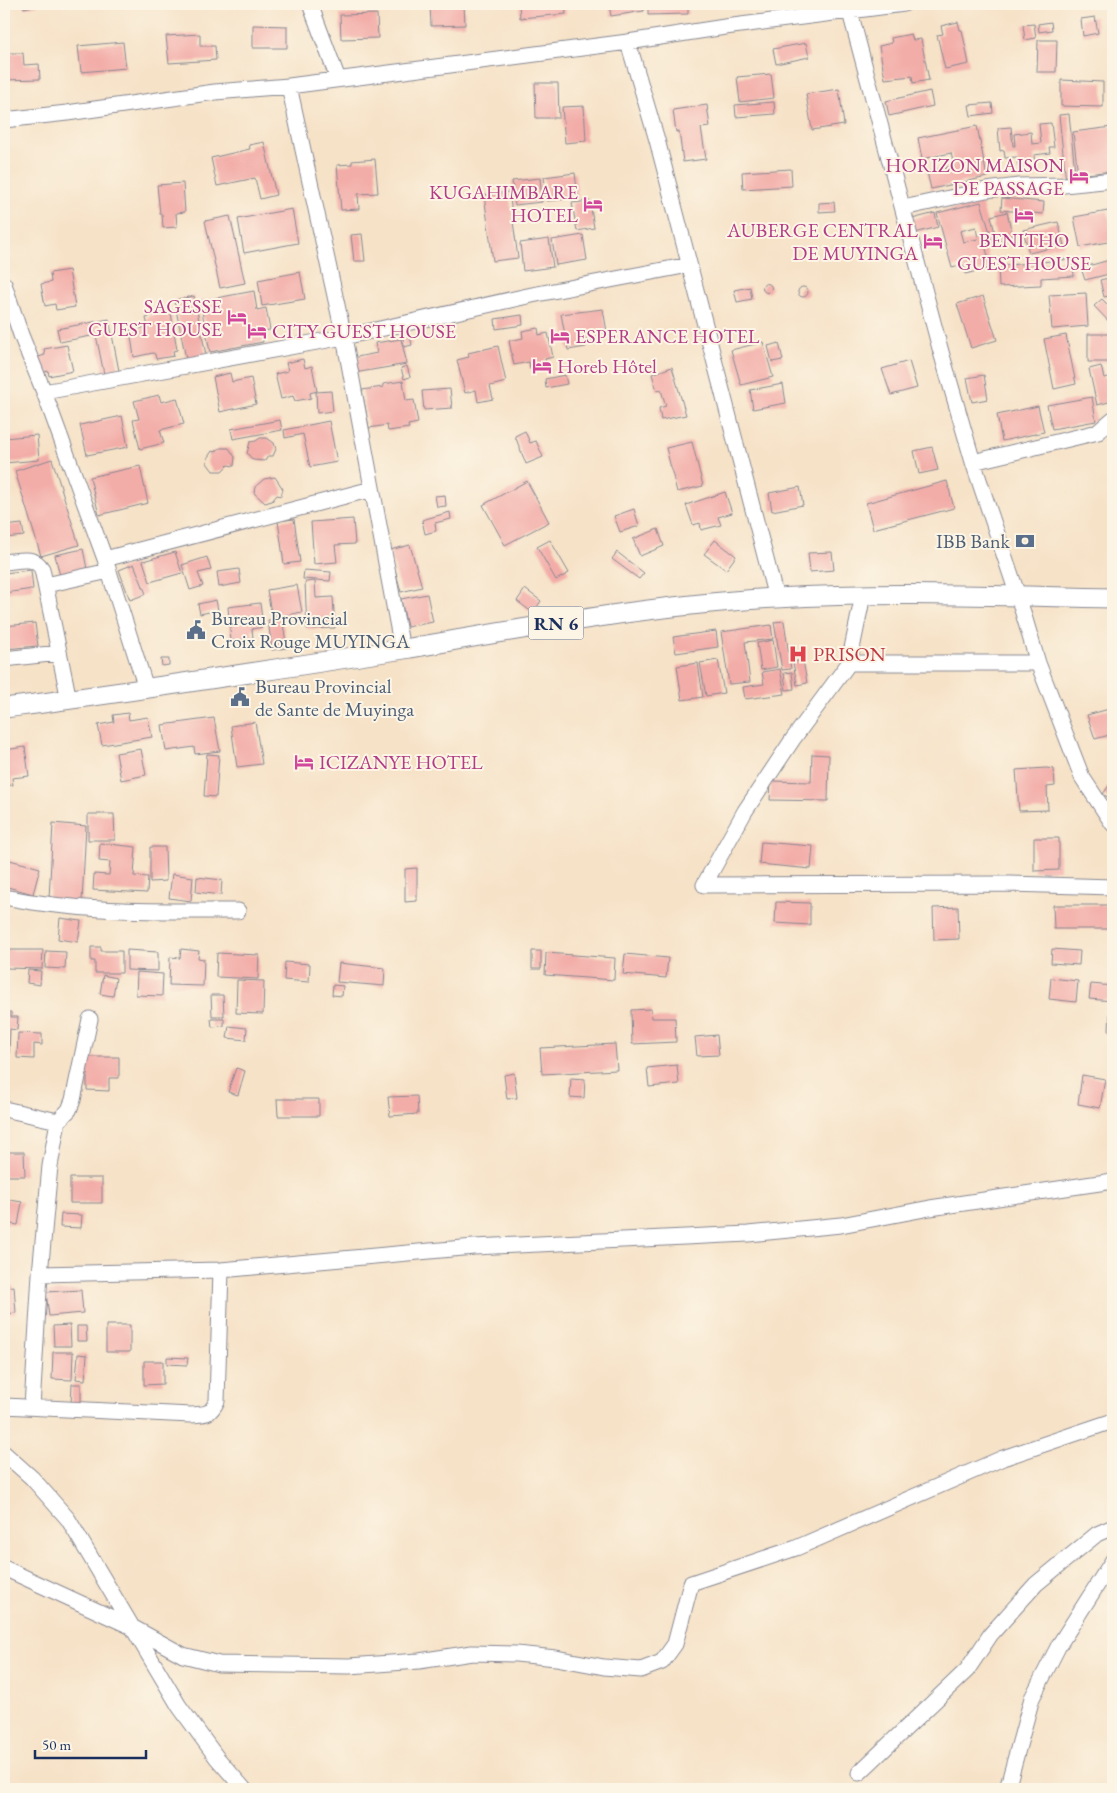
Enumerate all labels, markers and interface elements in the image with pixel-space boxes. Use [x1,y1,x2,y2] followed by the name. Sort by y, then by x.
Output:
[885,152,1064,201] place label: HORIZON MAISON DE PASSAGE
[1068,165,1090,187] hotel icon: HORIZON MAISON DE PASSAGE
[429,179,578,228] place label: KUGAHIMBARE HOTEL
[582,193,604,215] hotel icon: KUGAHIMBARE HOTEL
[1013,204,1035,226] hotel icon: BENITHO GUEST HOUSE
[726,217,918,266] place label: AUBERGE CENTRAL DE MUYINGA
[957,227,1091,276] place label: BENITHO GUEST HOUSE
[922,230,944,252] hotel icon: AUBERGE CENTRAL DE MUYINGA
[88,293,222,342] place label: SAGESSE GUEST HOUSE
[226,306,248,328] hotel icon: SAGESSE GUEST HOUSE
[272,318,456,344] place label: CITY GUEST HOUSE
[246,320,268,342] hotel icon: CITY GUEST HOUSE
[575,323,760,349] place label: ESPERANCE HOTEL
[549,325,571,347] hotel icon: ESPERANCE HOTEL
[557,353,657,379] place label: Horeb Hôtel
[531,355,553,377] hotel icon: Horeb Hôtel
[936,528,1011,554] place label: IBB Bank
[1014,530,1036,552] bank icon: IBB Bank
[211,605,410,654] place label: Bureau Provincial Croix Rouge MUYINGA
[528,606,584,640] road number: RN 6
[185,619,207,641] public building icon: Bureau Provincial Croix Rouge MUYINGA
[813,641,886,667] place label: PRISON
[787,643,809,665] hospital icon: PRISON
[255,673,414,722] place label: Bureau Provincial de Sante de Muyinga
[229,686,251,708] public building icon: Bureau Provincial de Sante de Muyinga
[319,749,483,775] place label: ICIZANYE HOTEL
[293,751,315,773] hotel icon: ICIZANYE HOTEL
[35,1728,146,1760] scale bar
[42,1735,71,1754] text: 50 m

